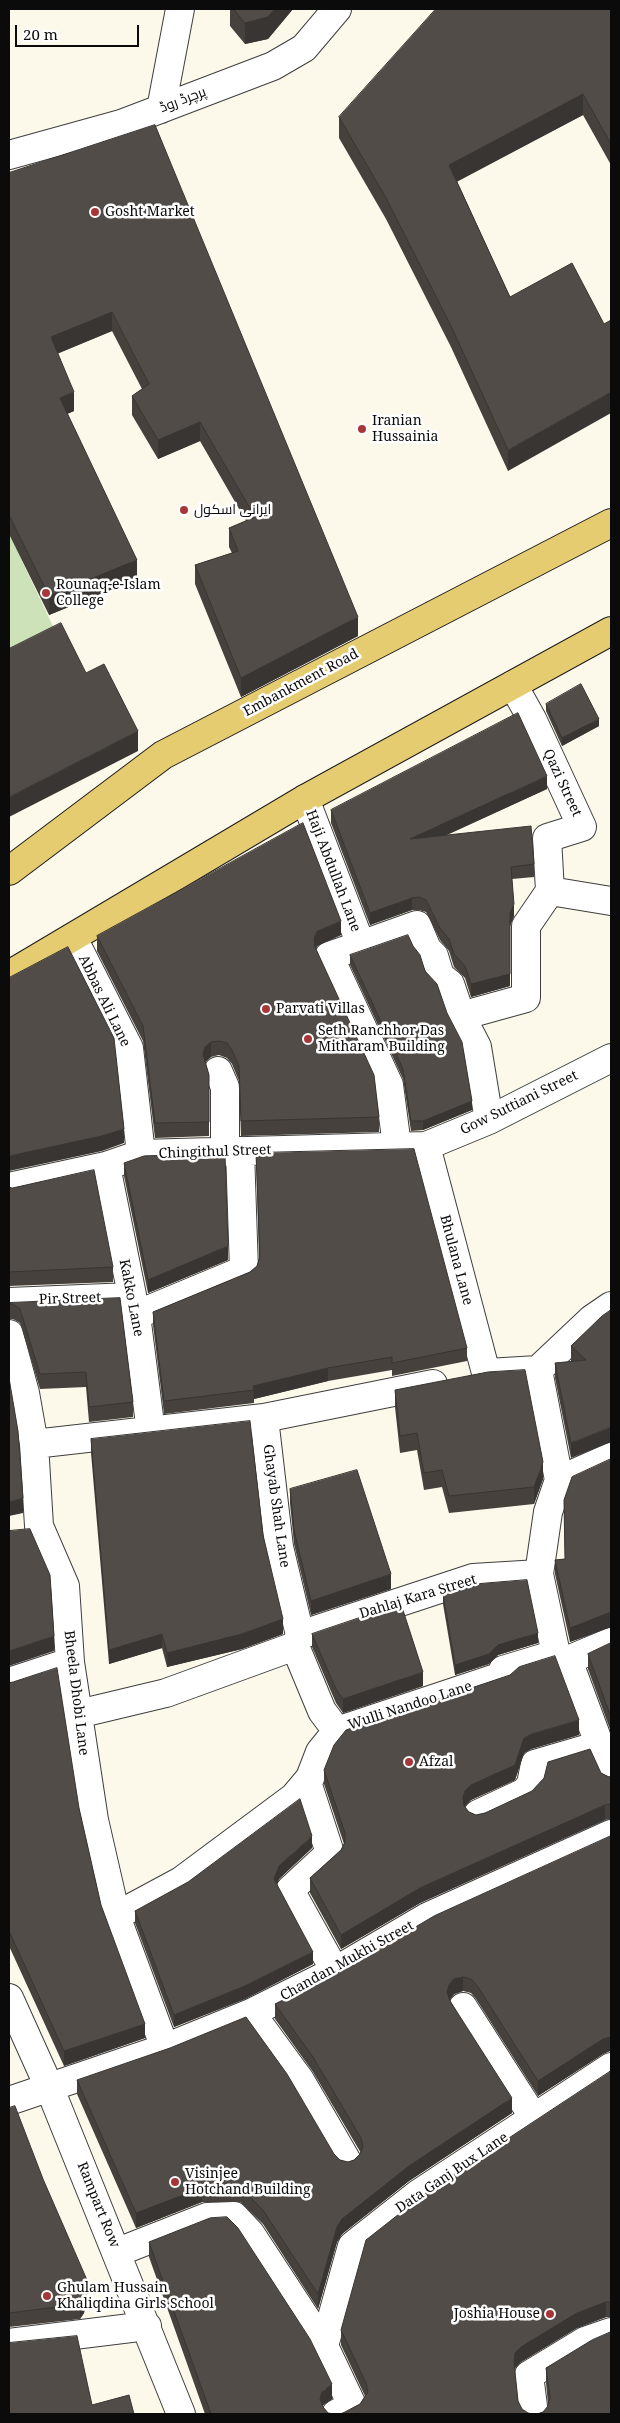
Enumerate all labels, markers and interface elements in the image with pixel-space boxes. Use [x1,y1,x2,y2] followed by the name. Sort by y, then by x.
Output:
[18,15,141,47] scale bar
[23,24,58,44] text: 20 m
[157,83,209,117] street label: پرچرڈ روڈ
[105,204,195,220] place label: Gosht Market
[89,206,101,218] marker: Gosht Market
[372,413,438,446] place label: Iranian Hussainia
[356,423,368,435] marker: Iranian Hussainia
[194,502,271,518] place label: ایرانی اسکول
[178,504,190,516] marker: ایرانی اسکول
[56,577,161,610] place label: Rounaq-e-Islam College
[40,587,52,599] marker: Rounaq-e-Islam College
[241,646,361,720] street label: Embankment Road
[539,747,585,819] street label: Qazi Street
[302,808,364,934] street label: Haji Abdullah Lane
[74,952,134,1050] street label: Abbas Ali Lane
[276,1001,365,1017] place label: Parvati Villas
[260,1003,272,1015] marker: Parvati Villas
[318,1023,445,1056] place label: Seth Ranchhor Das Mitharam Building
[302,1033,314,1045] marker: Seth Ranchhor Das Mitharam Building
[457,1067,581,1139] street label: Gow Suttiani Street
[158,1142,272,1162] street label: Chingithul Street
[436,1213,476,1307] street label: Bhulana Lane
[115,1258,147,1338] street label: Kakko Lane
[39,1290,101,1308] street label: Pir Street
[259,1443,293,1569] street label: Ghayab Shah Lane
[357,1571,479,1623] street label: Dahlaj Kara Street
[60,1630,92,1756] street label: Bheela Dhobi Lane
[346,1678,474,1734] street label: Wulli Nandoo Lane
[419,1754,453,1770] place label: Afzal
[403,1756,415,1768] marker: Afzal
[277,1917,417,2005] street label: Chandan Mukhi Street
[393,2129,511,2217] street label: Data Ganj Bux Lane
[73,2160,123,2250] street label: Rampart Row
[185,2166,311,2198] place label: Visinjee Hotchand Building
[169,2176,181,2188] marker: Visinjee Hotchand Building
[57,2280,214,2312] place label: Ghulam Hussain Khaliqdina Girls School
[41,2290,53,2302] marker: Ghulam Hussain Khaliqdina Girls School
[454,2306,540,2322] place label: Joshia House
[544,2308,556,2320] marker: Joshia House

